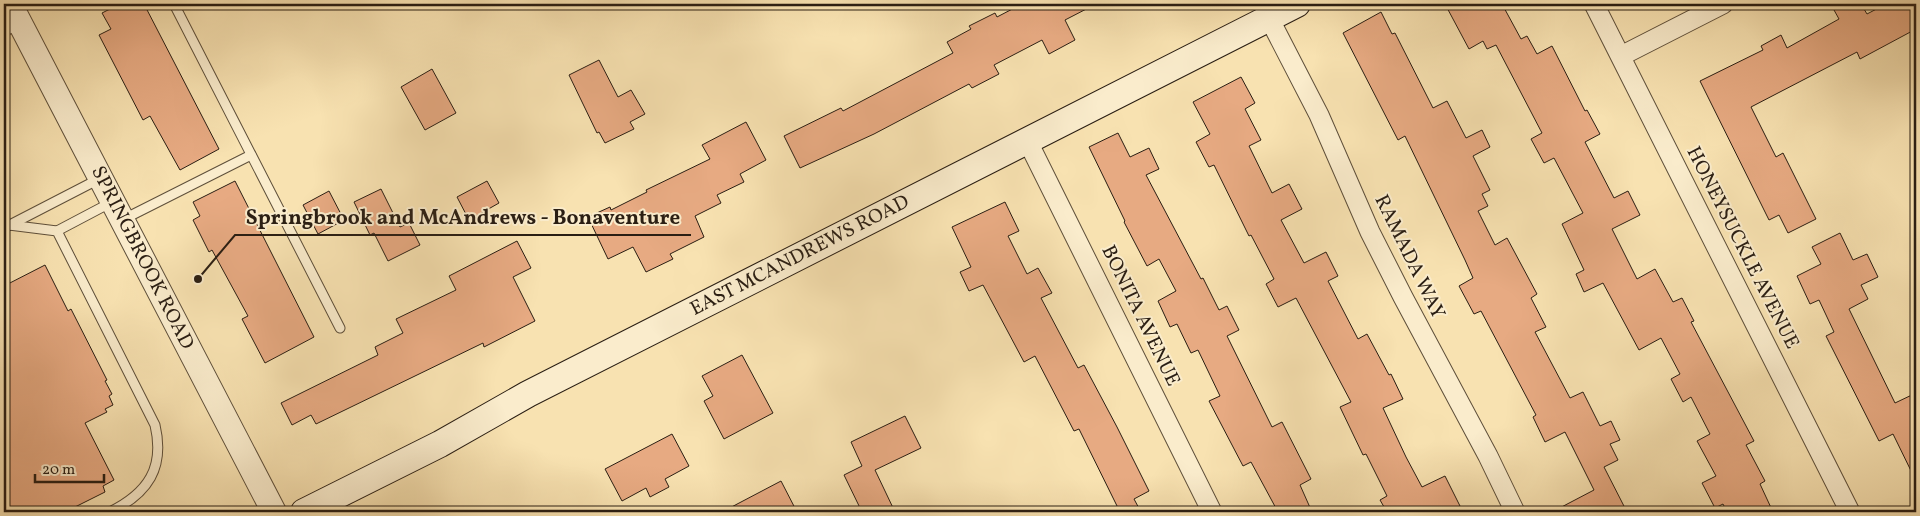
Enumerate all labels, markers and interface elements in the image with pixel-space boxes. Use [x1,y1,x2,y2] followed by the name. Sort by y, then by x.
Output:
[1679,142,1805,354] street label: HONEYSUCKLE AVENUE
[84,161,200,355] street label: SPRINGBROOK ROAD
[686,188,914,324] street label: EAST MCANDREWS ROAD
[1367,190,1451,324] street label: RAMADA WAY
[235,199,691,235] callout: Springbrook and McAndrews - Bonaventure
[246,204,680,233] text: Springbrook and McAndrews - Bonaventure
[1094,241,1186,391] street label: BONITA AVENUE
[35,451,104,483] scale bar
[42,460,75,481] text: 20 m

